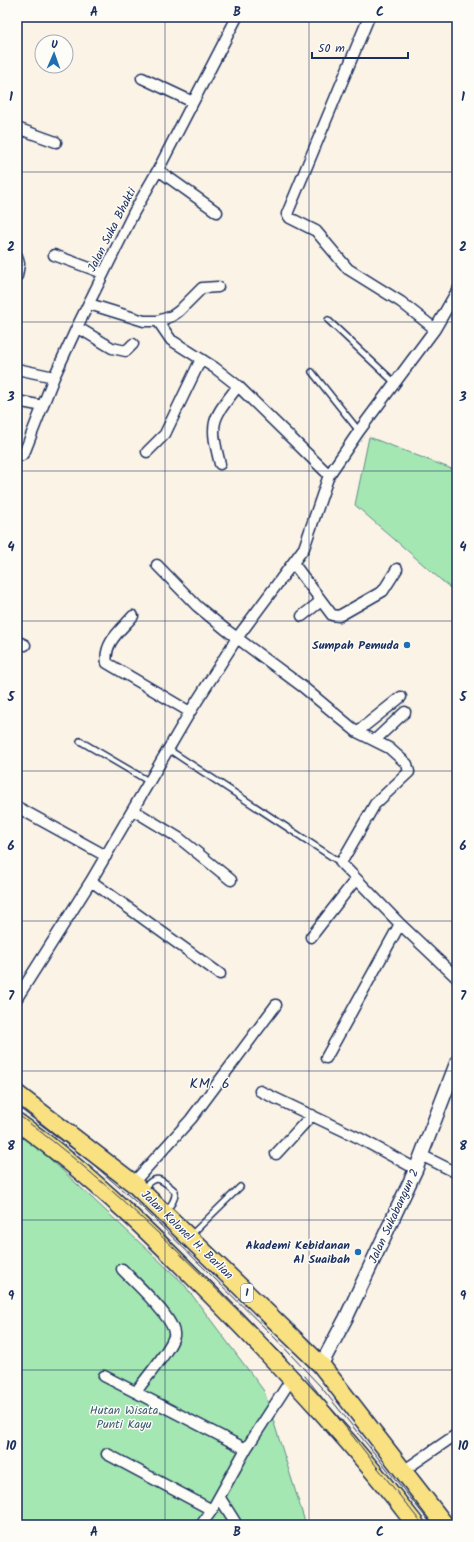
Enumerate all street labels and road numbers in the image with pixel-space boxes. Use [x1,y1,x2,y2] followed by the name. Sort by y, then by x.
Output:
[83,184,142,275] street label: Jalan Suka Bhakti
[364,1166,424,1266] street label: Jalan Sukabangun 2
[136,1186,238,1284] street label: Jalan Kolonel H. Barlian
[241,1284,253,1302] road number: 1

